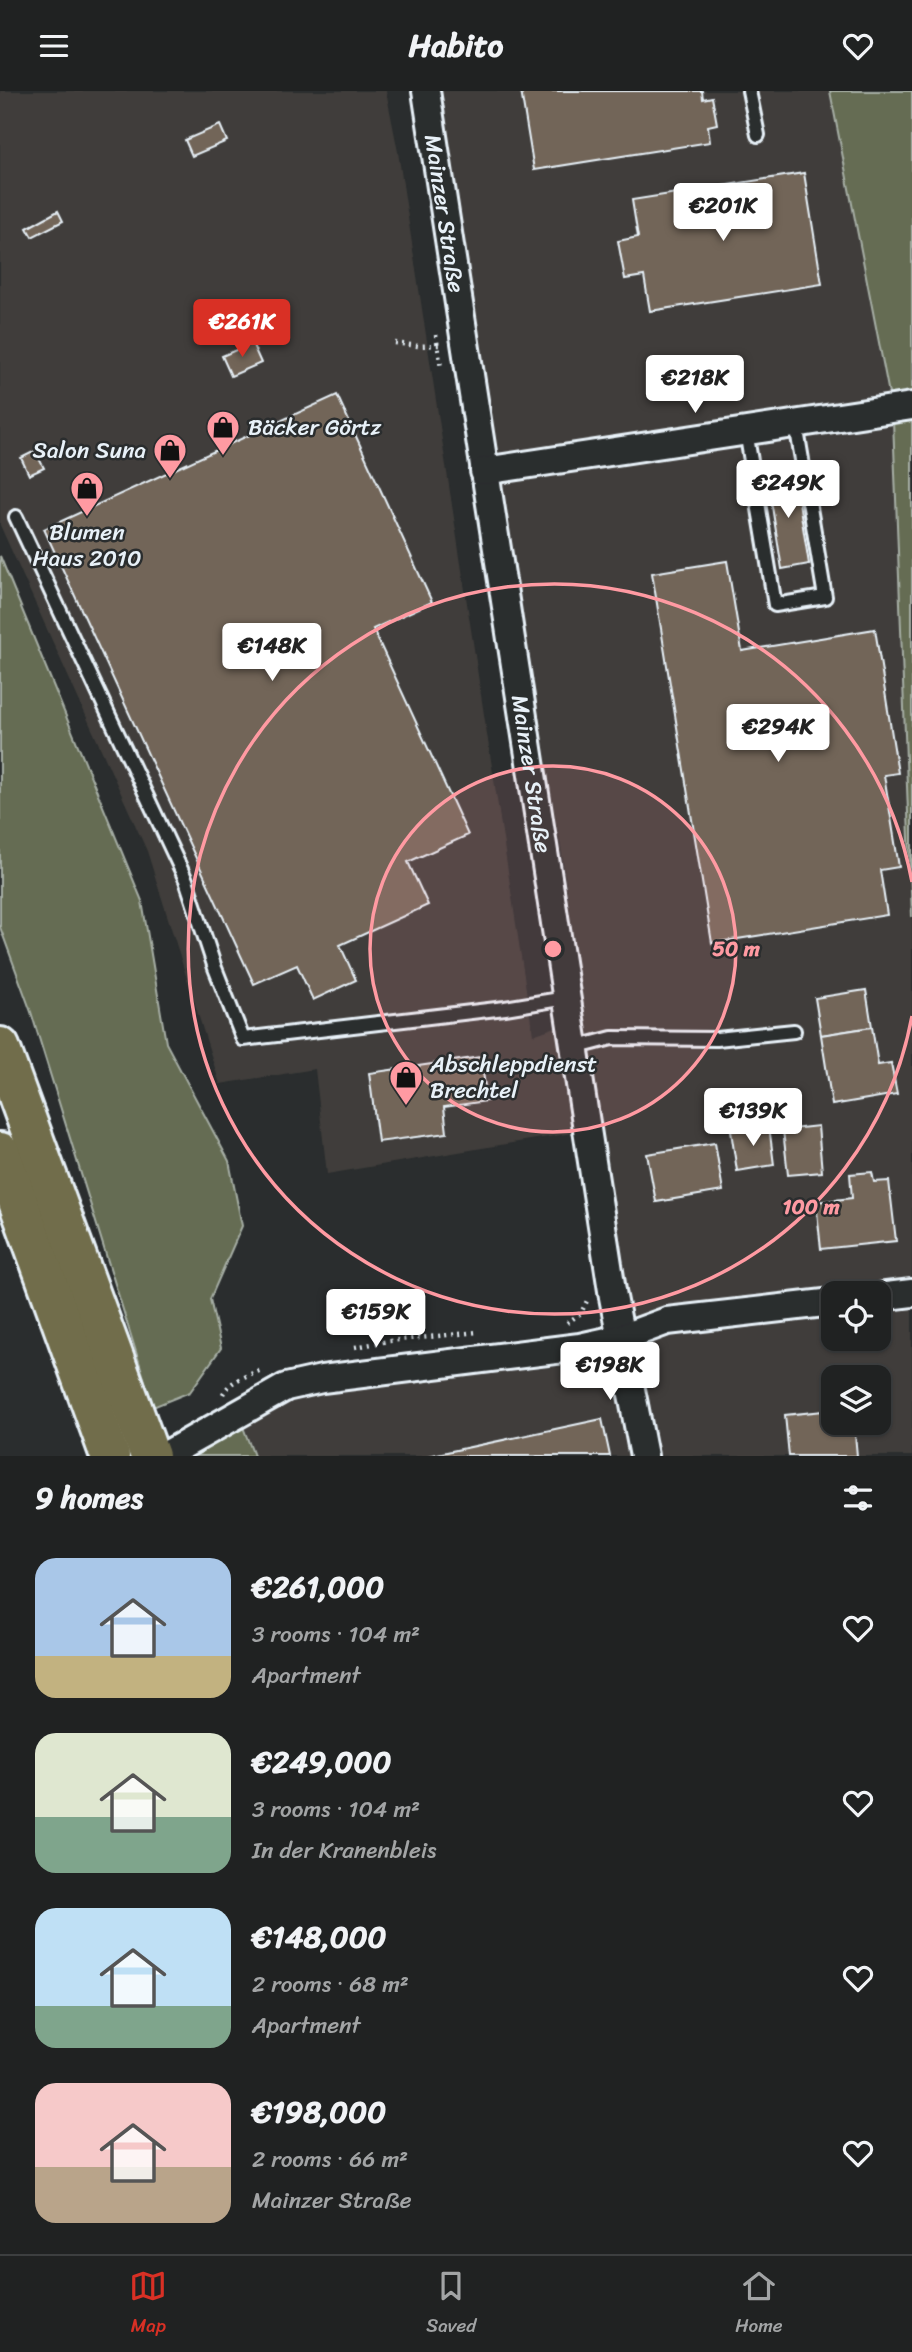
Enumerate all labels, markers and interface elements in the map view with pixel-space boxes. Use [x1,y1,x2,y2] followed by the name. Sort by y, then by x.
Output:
[409,17,503,74] text: Habito
[35,27,73,65] icon: menu
[839,27,877,65] icon: heart
[413,131,478,296] street label: Mainzer Straße
[674,183,772,243] pin: €201K
[690,185,756,226] text: €201K
[193,299,291,359] pin: €261K
[209,301,275,342] text: €261K
[646,355,744,415] pin: €218K
[662,357,728,398] text: €218K
[248,407,381,448] place label: Bäcker Görtz
[204,408,242,457] shop icon: Bäcker Görtz
[33,430,146,471] place label: Salon Suna
[151,431,189,480] shop icon: Salon Suna
[739,461,837,520] pin: €249K
[752,462,824,503] text: €249K
[68,469,106,518] shop icon: Blumen Haus 2010
[33,512,141,579] place label: Blumen Haus 2010
[223,623,321,683] pin: €148K
[238,625,306,666] text: €148K
[499,692,564,856] street label: Mainzer Straße
[729,705,827,764] pin: €294K
[742,706,814,747] text: €294K
[712,930,761,968] text: 50 m
[541,937,565,961] centre of rings
[429,1044,597,1111] place label: Abschleppdienst Brechtel
[387,1058,425,1107] shop icon: Abschleppdienst Brechtel
[704,1089,802,1148] pin: €139K
[720,1090,786,1131] text: €139K
[782,1188,840,1226] text: 100 m
[821,1281,891,1435] map controls
[821,1281,891,1351] button: locate
[327,1289,425,1349] pin: €159K
[342,1291,410,1332] text: €159K
[561,1343,659,1402] pin: €198K
[576,1344,644,1385] text: €198K
[821,1365,891,1435] button: layers
[35,1471,143,1525] text: 9 homes
[839,1479,877,1517] icon: filters
[252,1560,384,1614] text: €261,000
[91,1586,175,1670] icon: home
[839,1609,877,1647] icon: heart
[252,1614,420,1655] text: 3 rooms · 104 m²
[252,1655,361,1696] text: Apartment
[252,1735,391,1789] text: €249,000
[91,1761,175,1845] icon: home
[839,1784,877,1822] icon: heart
[252,1789,420,1830] text: 3 rooms · 104 m²
[252,1830,437,1871] text: In der Kranenbleis
[252,1910,387,1964] text: €148,000
[91,1936,175,2020] icon: home
[839,1959,877,1997] icon: heart
[252,1964,409,2005] text: 2 rooms · 68 m²
[252,2005,361,2046] text: Apartment
[252,2085,386,2139] text: €198,000
[91,2111,175,2195] icon: home
[839,2134,877,2172] icon: heart
[252,2139,408,2180] text: 2 rooms · 66 m²
[252,2180,412,2221] text: Mainzer Straße
[129,2267,167,2342] tab: Map
[426,2267,476,2342] tab: Saved
[735,2267,783,2342] tab: Home

